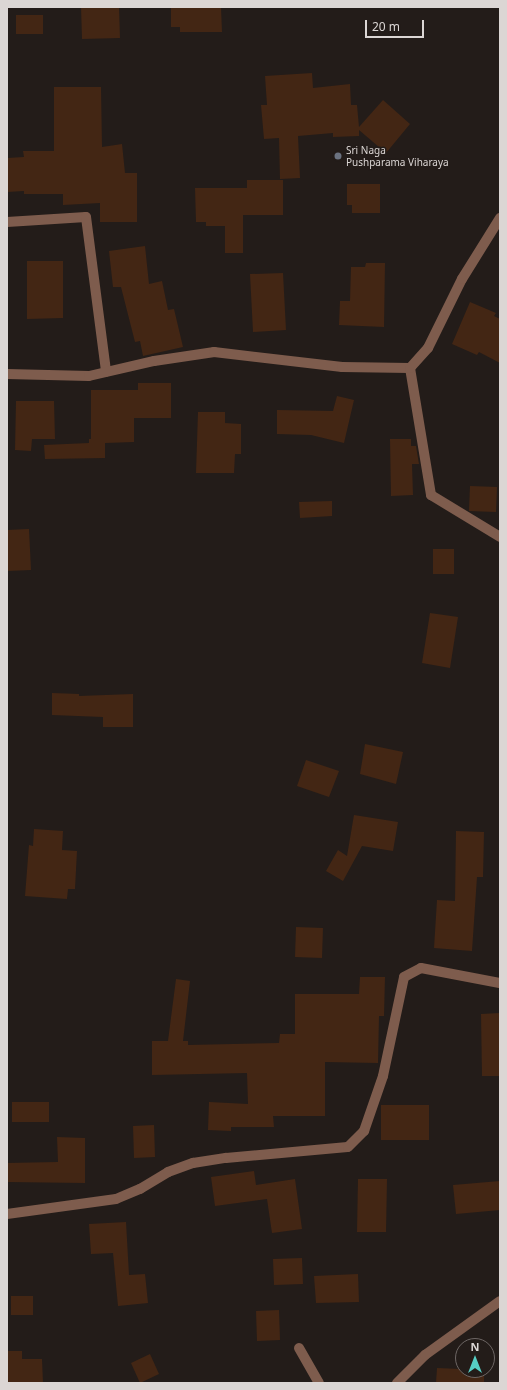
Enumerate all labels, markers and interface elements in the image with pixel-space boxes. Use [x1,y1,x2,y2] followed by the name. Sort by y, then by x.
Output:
[367,12,426,38] scale bar
[372,18,400,35] text: 20 m
[346,144,449,168] place label: Sri Naga Pushparama Viharaya
[333,151,343,161] marker: Sri Naga Pushparama Viharaya
[455,1338,495,1378] north arrow
[471,1339,479,1354] text: N

